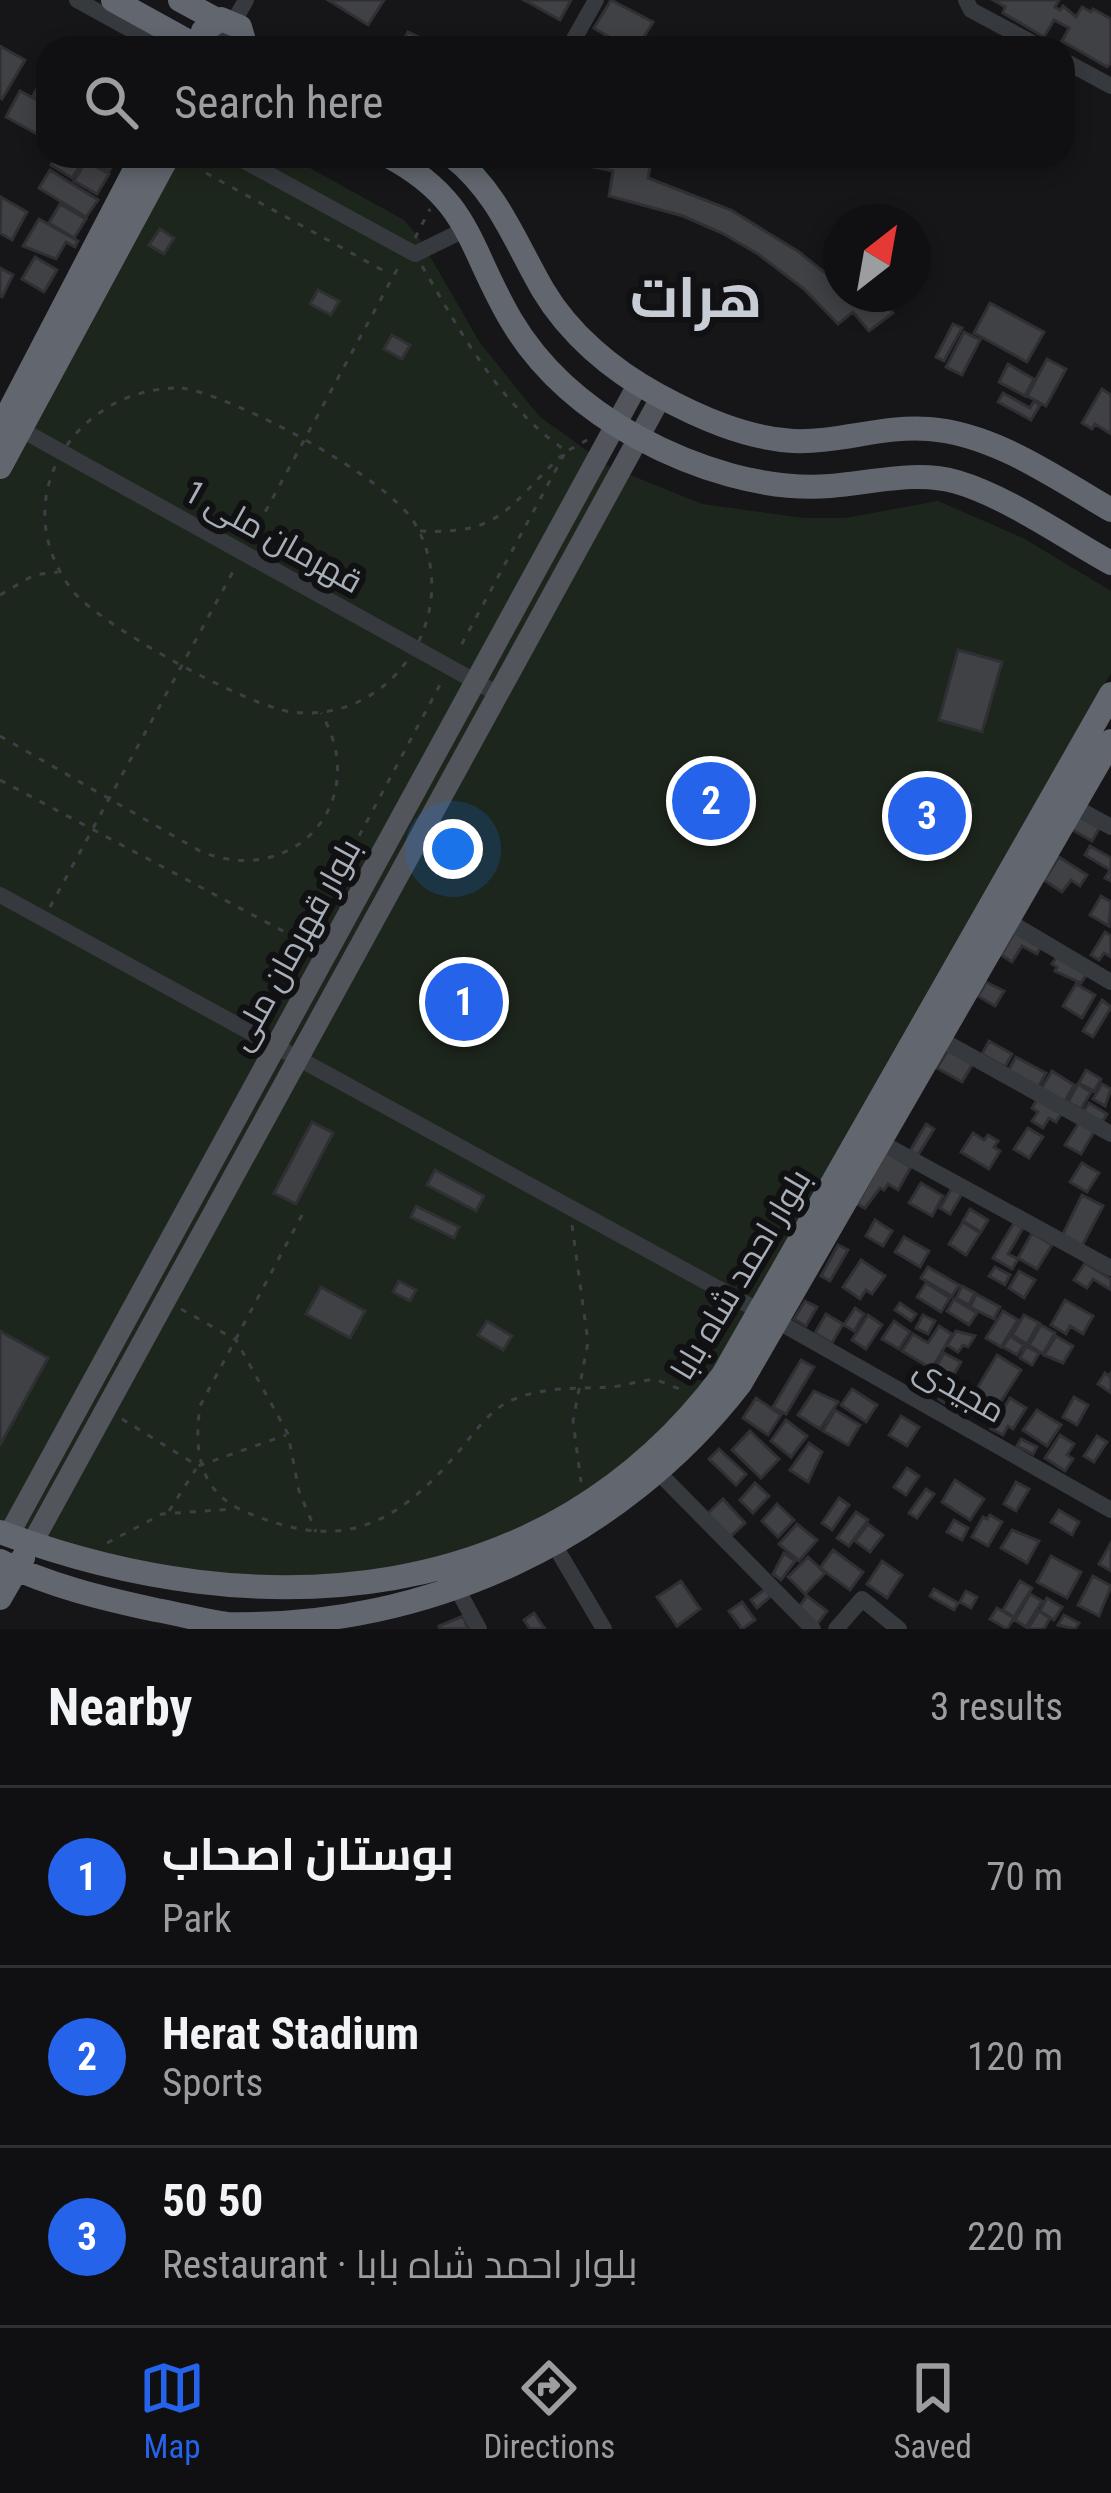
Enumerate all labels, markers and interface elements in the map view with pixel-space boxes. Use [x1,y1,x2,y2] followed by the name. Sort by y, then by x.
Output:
[36,36,1075,168] search box
[78,69,144,135] icon: search
[174,76,383,129] text: Search here
[823,204,931,312] north arrow
[630,264,762,331] district label: هرات
[178,472,369,602] street label: قهرمان ملی 1
[672,756,750,846] pin: 2
[888,771,966,861] pin: 3
[423,819,483,879] your location
[220,832,370,1057] street label: بلوار قهرمان ملی
[425,957,503,1047] pin: 1
[662,1162,819,1387] street label: بلوار احمد شاه بابا
[908,1348,1012,1431] street label: مجیدی
[48,1678,192,1737] text: Nearby
[930,1684,1063,1730] text: 3 results
[162,1828,454,1881] text: بوستان اصحاب
[77,1854,97,1900] text: 1
[986,1854,1063,1900] text: 70 m
[162,1896,232,1942] text: Park
[162,2007,419,2060] text: Herat Stadium
[77,2034,97,2080] text: 2
[967,2034,1063,2080] text: 120 m
[162,2060,263,2106] text: Sports
[162,2174,263,2227] text: 50 50
[77,2214,97,2260] text: 3
[967,2214,1063,2260] text: 220 m
[162,2242,638,2288] text: Restaurant · بلوار احمد شاه بابا
[139,2355,205,2466] tab: Map
[483,2355,615,2466] tab: Directions
[893,2355,972,2466] tab: Saved

